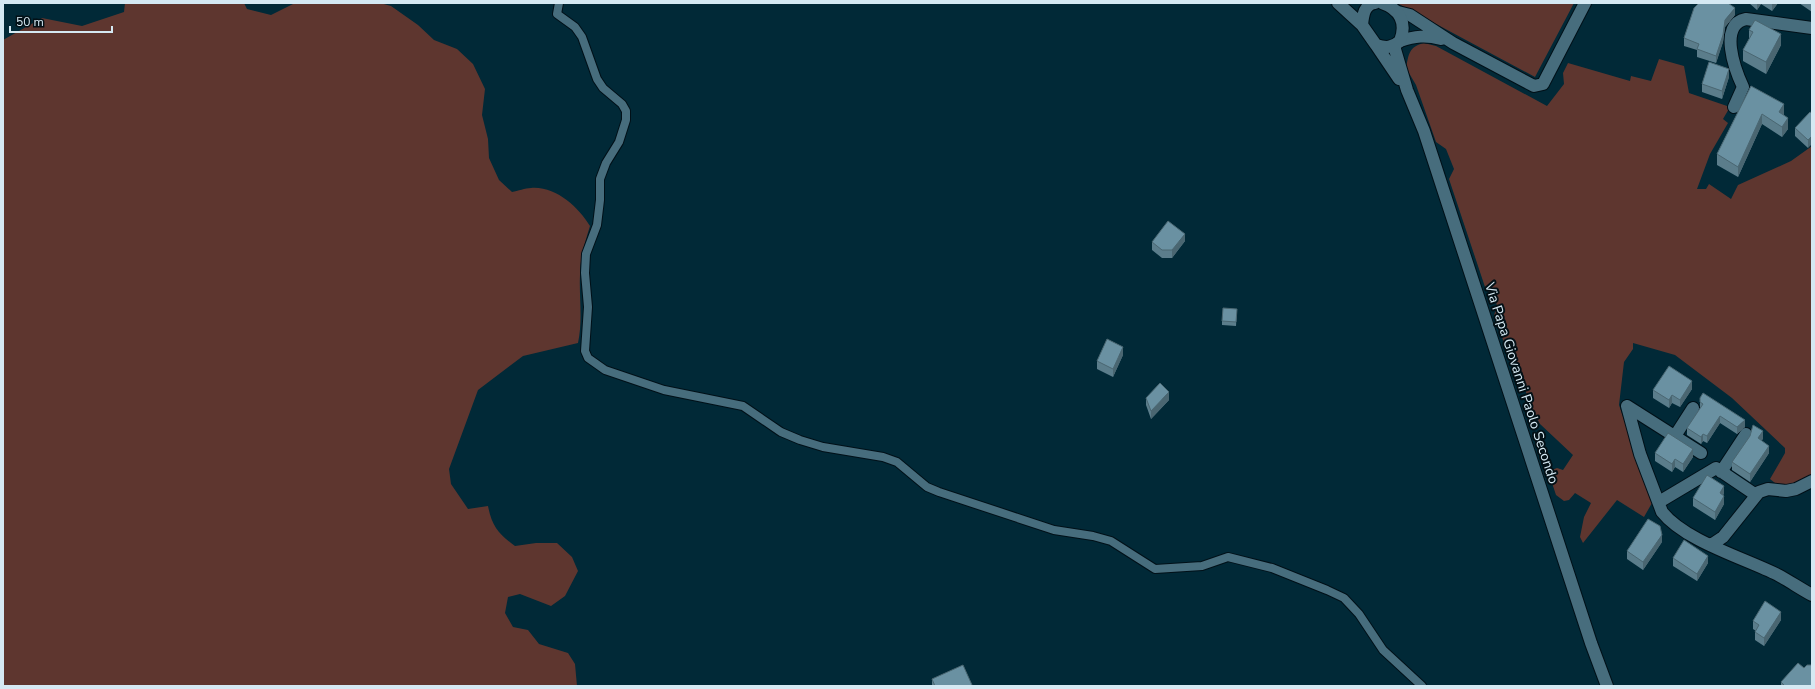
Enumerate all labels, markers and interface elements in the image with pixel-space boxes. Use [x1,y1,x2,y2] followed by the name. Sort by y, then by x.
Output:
[10,8,112,34] scale bar
[16,14,44,30] text: 50 m
[1480,279,1563,486] street label: Via Papa Giovanni Paolo Secondo

